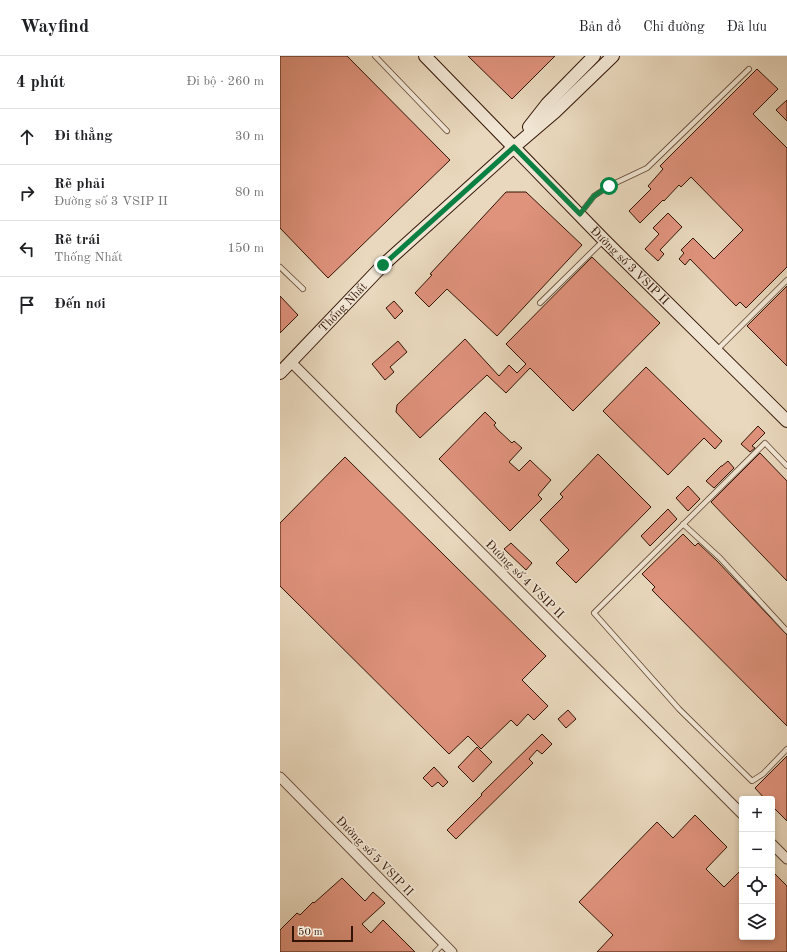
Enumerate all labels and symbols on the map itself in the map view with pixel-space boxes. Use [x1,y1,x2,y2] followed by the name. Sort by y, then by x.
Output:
[600,177,618,195] route start
[588,225,671,308] street label: Đường số 3 VSIP II
[374,256,392,274] route end
[317,281,370,335] street label: Thống Nhất
[483,538,567,621] street label: Đường số 4 VSIP II
[333,814,416,899] street label: Đường số 5 VSIP II
[292,924,353,943] scale bar

